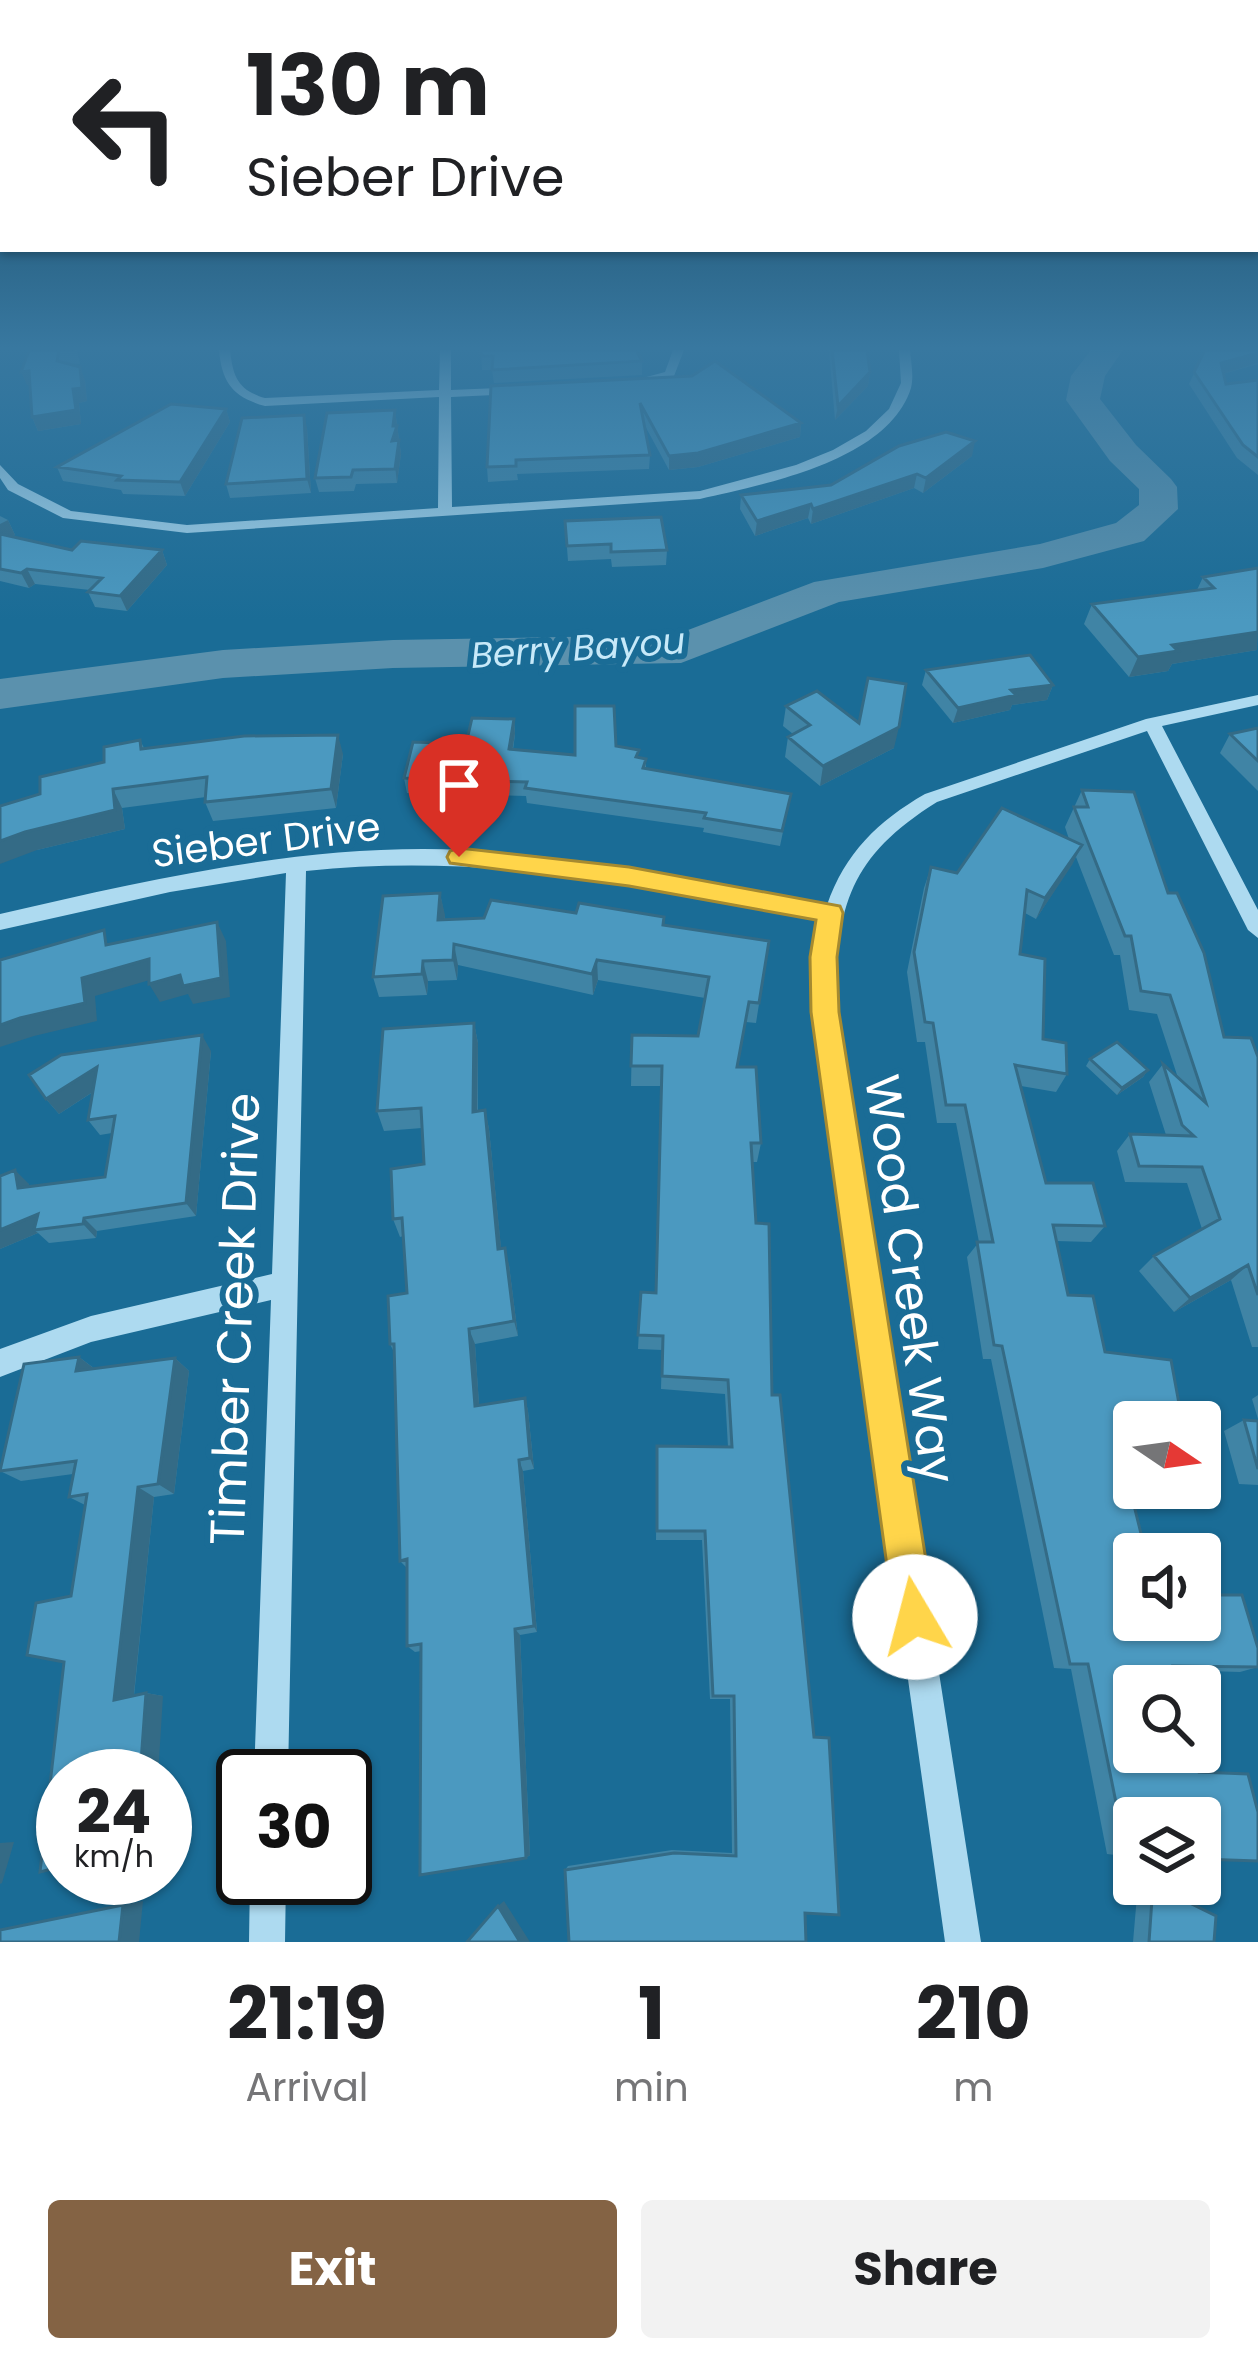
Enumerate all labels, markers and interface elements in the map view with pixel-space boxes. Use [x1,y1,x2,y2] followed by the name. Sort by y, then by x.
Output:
[246,27,490,144] text: 130 m
[48,48,204,204] icon: left
[246,139,564,215] text: Sieber Drive
[469,615,687,681] water label: Berry Bayou
[408,734,510,857] pin
[426,752,492,818] icon: arrive
[149,799,383,881] street label: Sieber Drive
[848,1070,972,1488] street label: Wood Creek Way
[194,1092,276,1546] street label: Timber Creek Drive
[1113,1401,1221,1509] north arrow
[1113,1401,1221,1905] map controls
[1113,1533,1221,1641] button: sound
[852,1554,978,1680] position arrow
[1113,1665,1221,1773] button: search
[216,1749,372,1905] speed limit sign: 30
[77,1770,151,1854] text: 24
[1113,1797,1221,1905] button: layers
[74,1835,154,1878] text: km/h
[227,1963,387,2064] text: 21:19
[638,1963,665,2064] text: 1
[916,1963,1031,2064] text: 210
[246,2060,368,2115] text: Arrival
[614,2060,689,2115] text: min
[953,2060,993,2115] text: m
[48,2200,617,2338] button: Exit
[641,2200,1210,2338] button: Share

